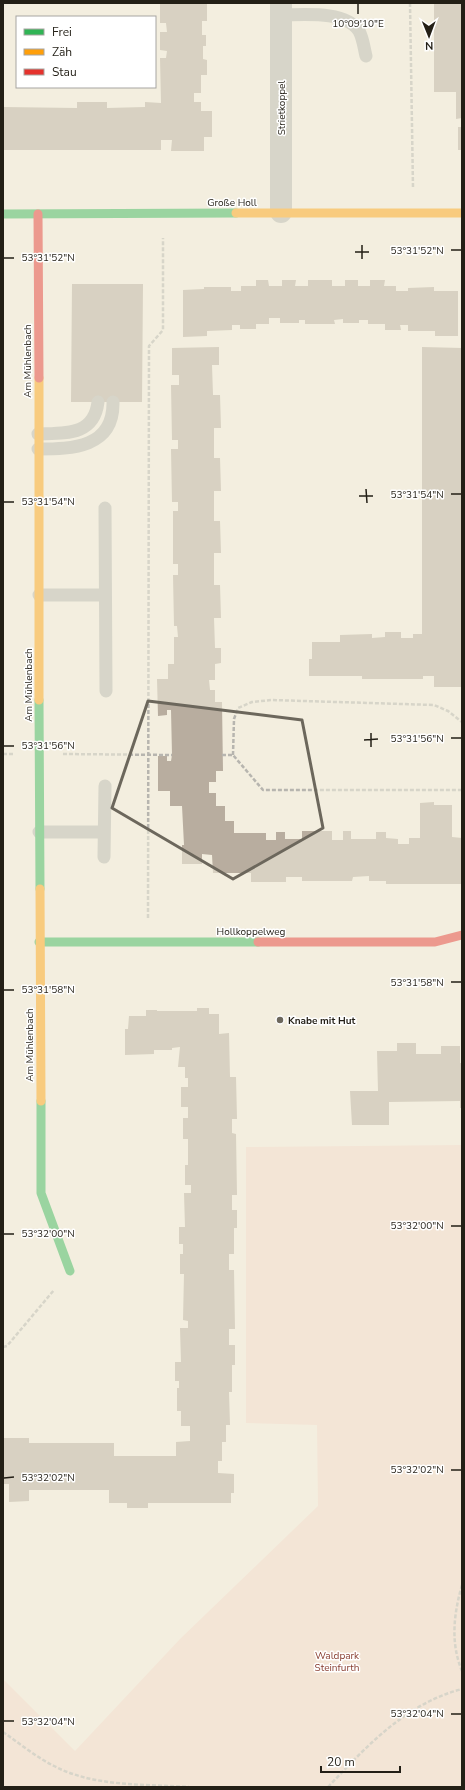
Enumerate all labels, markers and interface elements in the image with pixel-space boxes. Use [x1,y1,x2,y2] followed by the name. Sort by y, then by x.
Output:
[16,16,156,88] legend
[409,16,449,56] north arrow
[332,17,384,31] text: 10°09'10"E
[52,24,72,40] text: Frei
[425,38,433,53] text: N
[52,44,72,60] text: Zäh
[52,64,77,80] text: Stau
[275,81,289,135] street label: Strietkoppel
[207,196,257,210] street label: Große Holl
[390,244,444,258] text: 53°31'52"N
[21,251,75,265] text: 53°31'52"N
[21,324,35,398] street label: Am Mühlenbach
[390,488,444,502] text: 53°31'54"N
[21,495,75,509] text: 53°31'54"N
[22,648,36,722] street label: Am Mühlenbach
[390,732,444,746] text: 53°31'56"N
[21,739,75,753] text: 53°31'56"N
[217,925,286,939] street label: Hollkoppelweg
[390,976,444,990] text: 53°31'58"N
[21,983,75,997] text: 53°31'58"N
[23,1008,37,1082] street label: Am Mühlenbach
[288,1014,355,1028] place label: Knabe mit Hut
[275,1015,285,1025] marker: Knabe mit Hut
[390,1219,444,1233] text: 53°32'00"N
[21,1227,75,1241] text: 53°32'00"N
[390,1463,444,1477] text: 53°32'02"N
[21,1471,75,1485] text: 53°32'02"N
[315,1649,360,1675] park label: Waldpark Steinfurth
[390,1707,444,1721] text: 53°32'04"N
[21,1715,75,1729] text: 53°32'04"N
[321,1748,400,1774] scale bar
[327,1754,355,1770] text: 20 m

